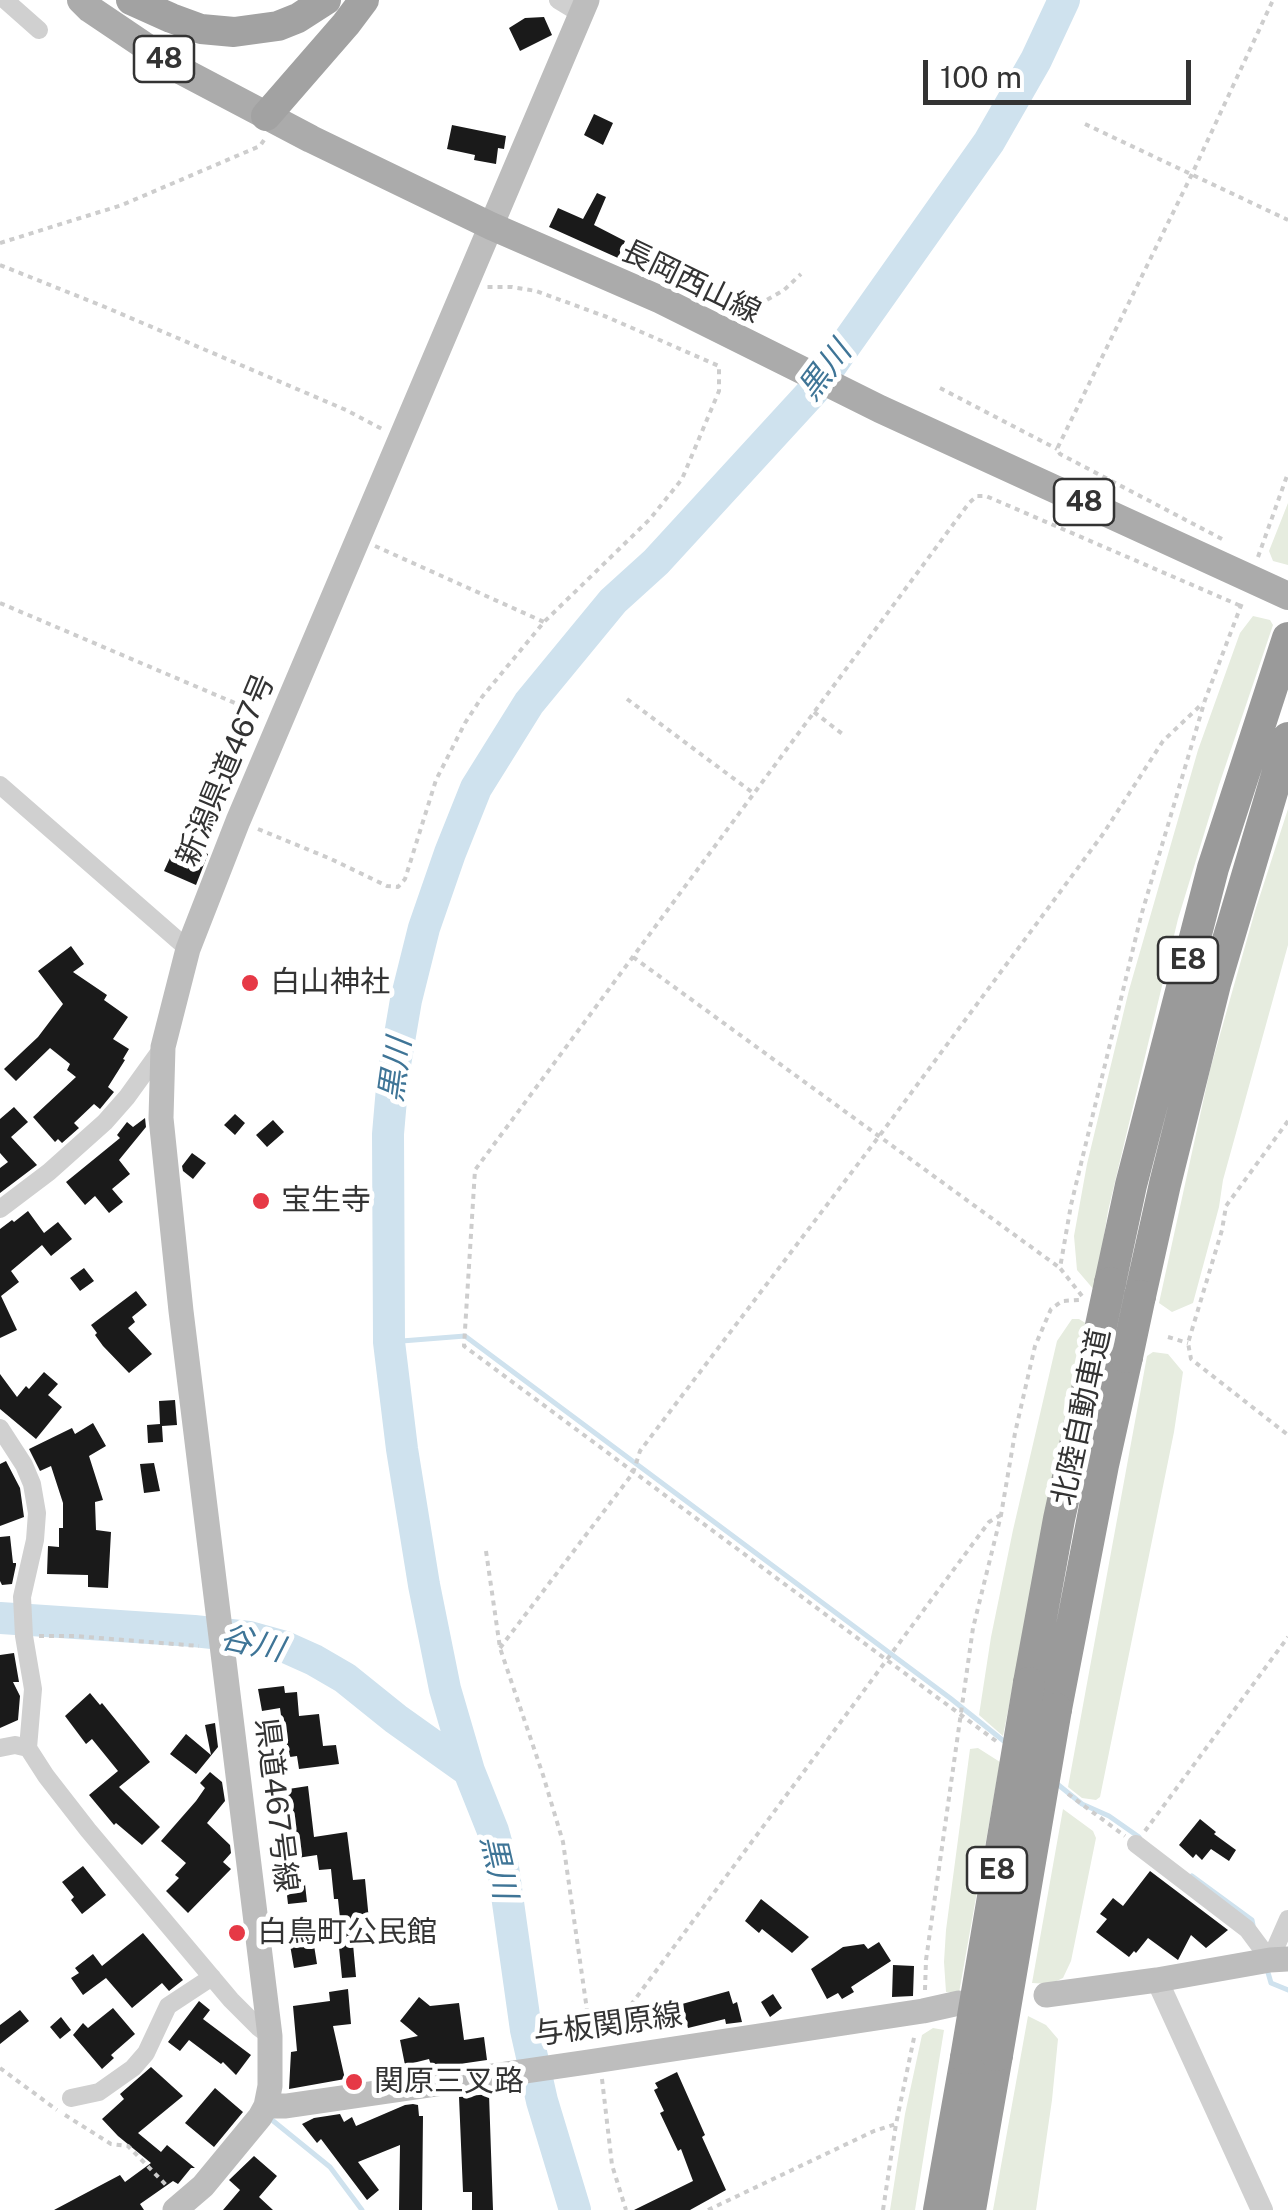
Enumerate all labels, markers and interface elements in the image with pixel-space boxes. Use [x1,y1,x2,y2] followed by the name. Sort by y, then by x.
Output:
[134,36,194,82] road number: 48
[928,40,1196,102] scale bar
[940,59,1022,95] text: 100 m
[616,233,766,331] street label: 長岡西山線
[790,334,860,408] water label: 黒川
[1054,479,1114,525] road number: 48
[169,669,283,871] street label: 新潟県道467号
[1158,937,1218,983] road number: E8
[270,965,390,1001] place label: 白山神社
[239,972,261,994] marker: 白山神社
[373,1036,419,1104] water label: 黒川
[281,1183,371,1219] place label: 宝生寺
[250,1190,272,1212] marker: 宝生寺
[1046,1325,1118,1509] street label: 北陸自動車道
[217,1618,287,1670] water label: 谷川
[247,1716,305,1894] street label: 県道467号線
[472,1832,524,1902] water label: 黒川
[967,1847,1027,1893] road number: E8
[257,1915,437,1951] place label: 白鳥町公民館
[226,1922,248,1944] marker: 白鳥町公民館
[531,1997,685,2053] street label: 与板関原線
[374,2064,524,2100] place label: 関原三叉路
[343,2071,365,2093] marker: 関原三叉路

